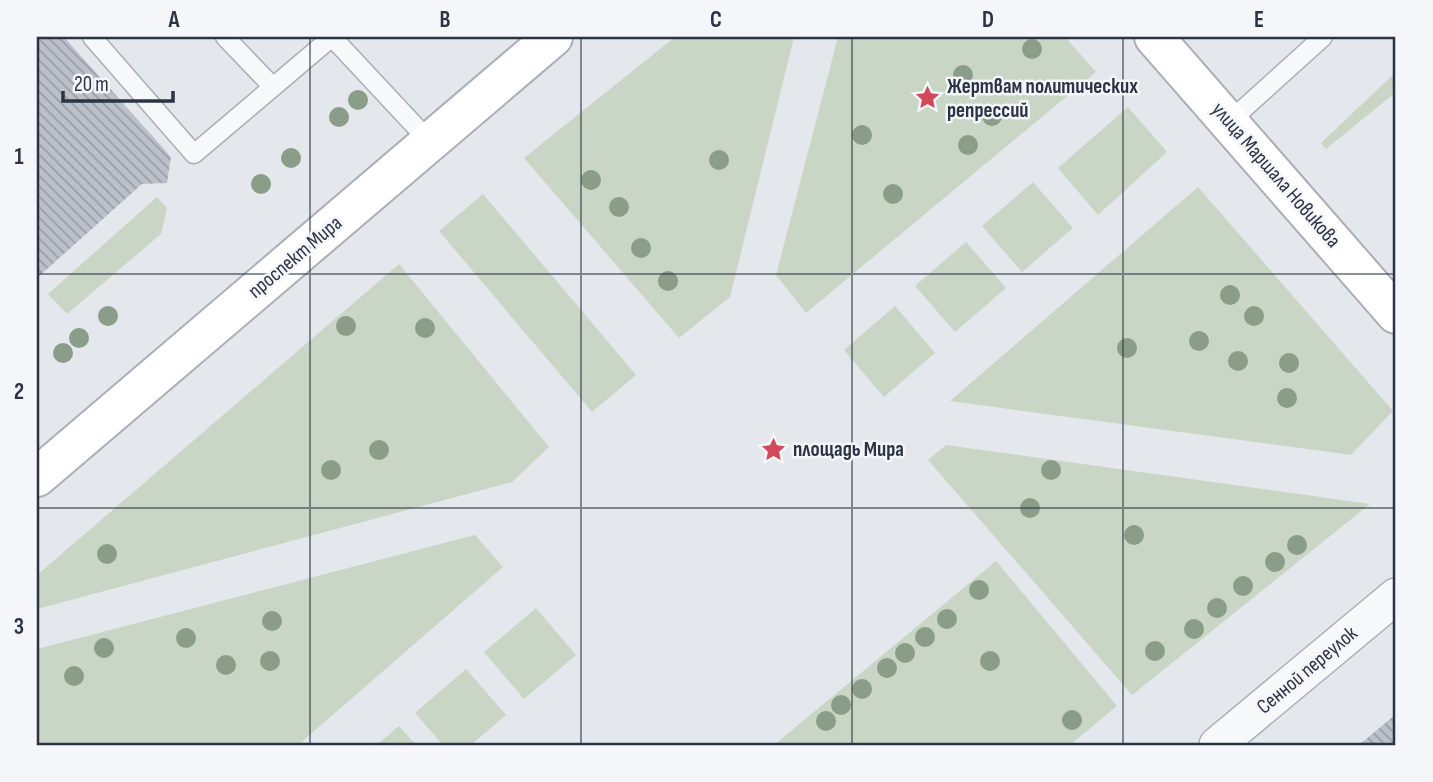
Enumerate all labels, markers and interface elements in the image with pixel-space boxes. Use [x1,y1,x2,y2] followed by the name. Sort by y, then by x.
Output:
[168,6,181,34] text: A
[440,6,451,34] text: B
[710,6,722,34] text: C
[982,6,994,34] text: D
[1254,6,1264,34] text: E
[63,60,173,104] scale bar
[74,72,109,97] text: 20 m
[947,74,1138,123] place label: Жертвам политических репрессий
[913,84,941,112] place icon: Жертвам политических репрессий
[1206,97,1346,253] street label: улица Маршала Новикова
[14,143,24,171] text: 1
[243,211,347,303] street label: проспект Мира
[14,378,24,406] text: 2
[759,435,787,463] place icon: площадь Мира
[793,437,904,462] place label: площадь Мира
[14,613,24,641] text: 3
[1252,621,1362,719] street label: Сенной переулок

